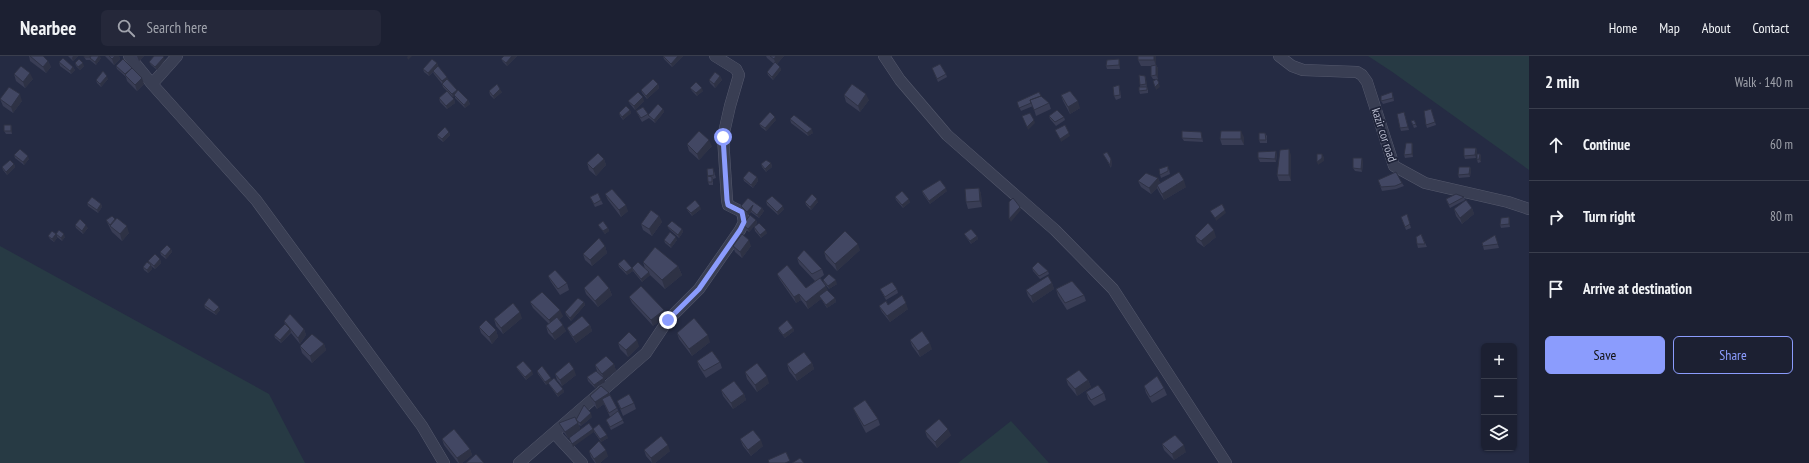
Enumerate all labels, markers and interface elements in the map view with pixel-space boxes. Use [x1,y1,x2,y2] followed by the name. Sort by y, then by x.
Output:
[101,10,381,46] search box
[20,16,77,40] text: Nearbee
[115,17,137,39] icon: search
[147,18,207,37] text: Search here
[1609,19,1637,37] text: Home
[1659,19,1680,37] text: Map
[1702,19,1731,37] text: About
[1753,19,1789,37] text: Contact
[1545,71,1579,93] text: 2 min
[1735,74,1793,91] text: Walk · 140 m
[1369,106,1400,164] street label: kazir cor road
[714,128,732,146] route start
[1545,134,1567,156] icon: ahead
[1583,135,1630,154] text: Continue
[1770,136,1793,153] text: 60 m
[1545,206,1567,228] icon: right
[1583,207,1635,226] text: Turn right
[1770,208,1793,225] text: 80 m
[1545,278,1567,300] icon: arrive
[1583,279,1692,298] text: Arrive at destination
[659,311,677,329] route end
[1545,336,1665,374] button: Save
[1673,336,1793,374] button: Share
[1481,343,1517,451] map controls
[1481,343,1517,379] button: +
[1481,379,1517,415] button: −
[1481,415,1517,451] button: layers

